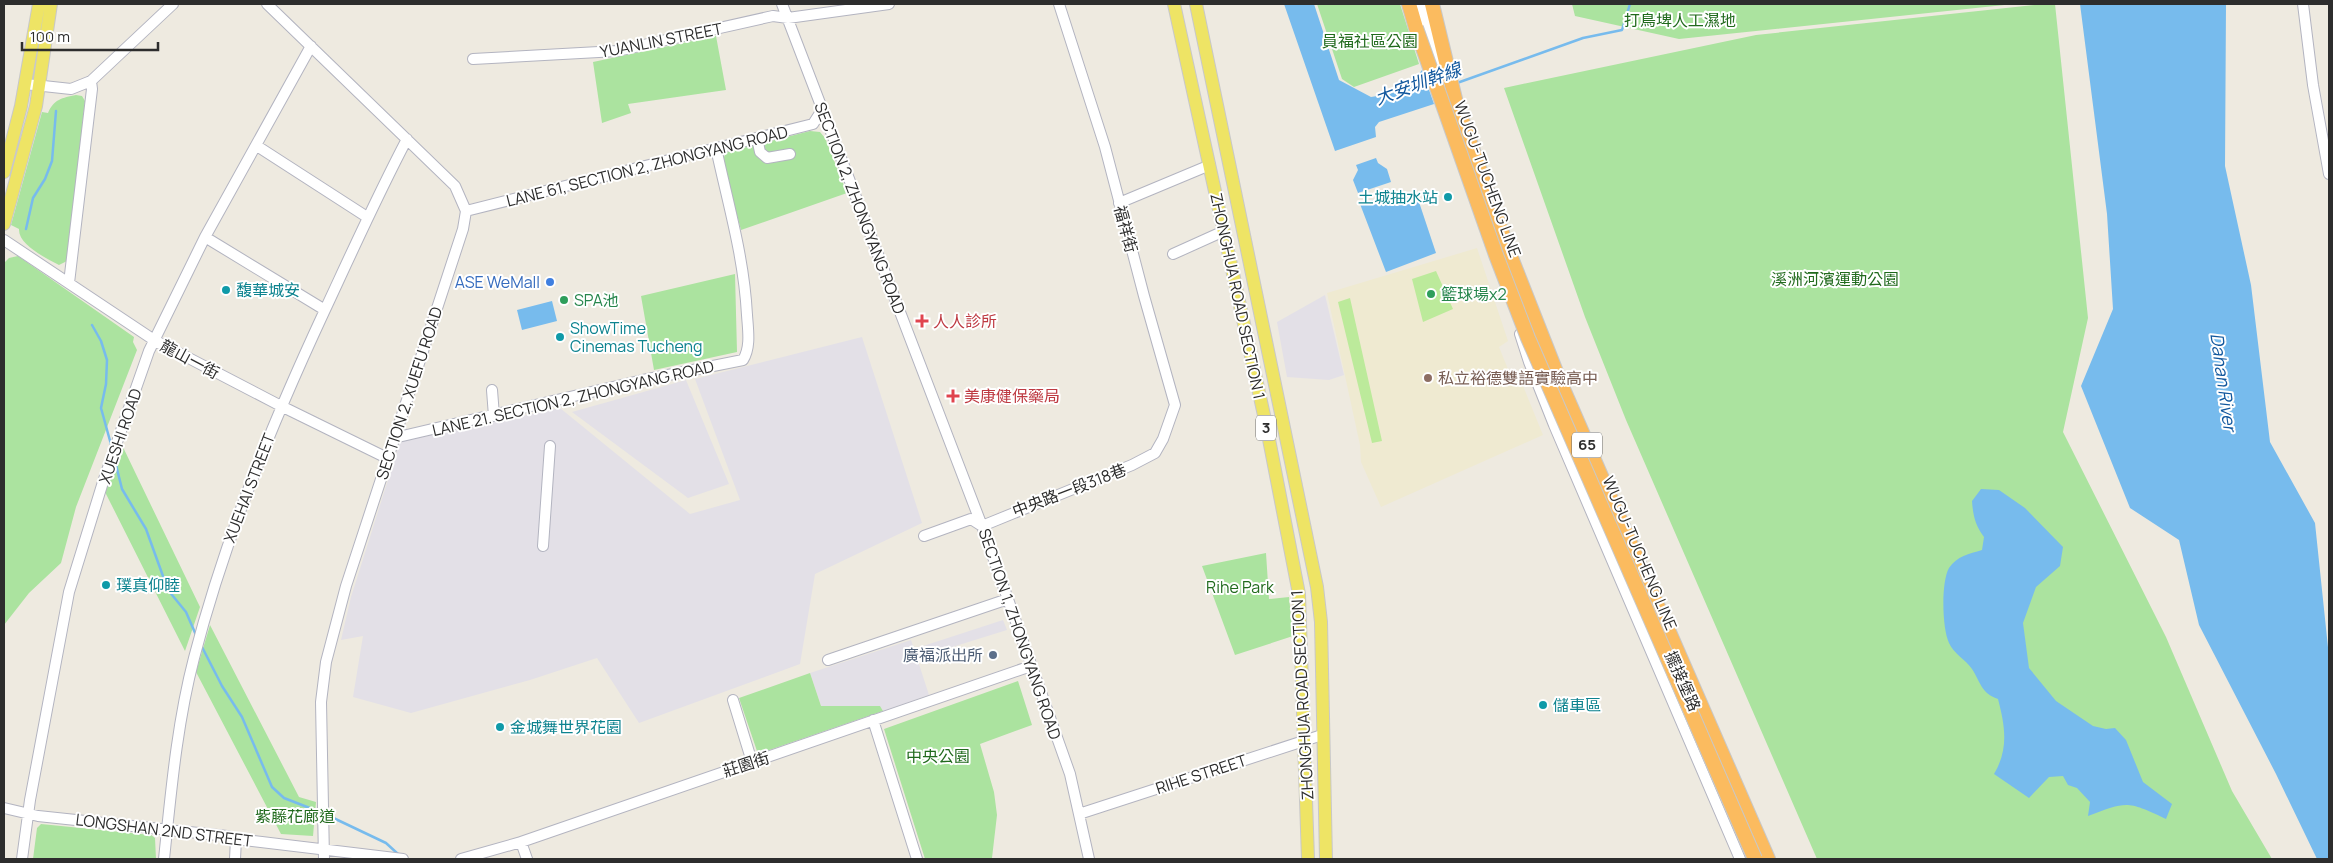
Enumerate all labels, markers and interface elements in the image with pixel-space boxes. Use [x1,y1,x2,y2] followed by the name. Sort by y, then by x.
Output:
[1624,9,1736,31] park label: 打鳥埤人工濕地
[598,17,724,63] street label: YUANLIN STREET
[22,20,159,52] scale bar
[30,26,70,47] text: 100 m
[1322,30,1418,52] park label: 員福社區公園
[1371,56,1466,110] water label: 大安圳幹線
[1449,98,1527,260] street label: WUGU-TUCHENG LINE
[809,99,911,317] street label: SECTION 2, ZHONGYANG ROAD
[504,120,790,212] street label: LANE 61, SECTION 2, ZHONGYANG ROAD
[1358,186,1438,208] place label: 土城抽水站
[1205,191,1271,401] street label: ZHONGHUA ROAD SECTION 1
[1442,191,1454,203] marker: 土城抽水站
[1109,203,1143,255] street label: 福祥街
[1771,268,1899,290] park label: 溪洲河濱運動公園
[455,271,540,293] place label: ASE WeMall
[544,276,556,288] marker: ASE WeMall
[236,279,300,301] place label: 馥華城安
[1441,283,1507,305] place label: 籃球場x2
[220,284,232,296] marker: 馥華城安
[1425,288,1437,300] marker: 籃球場x2
[574,289,619,311] place label: SPA池
[558,294,570,306] marker: SPA池
[371,304,447,482] street label: SECTION 2, XUEFU ROAD
[933,310,997,332] place label: 人人診所
[915,314,929,328] marker: 人人診所
[570,317,703,357] place label: ShowTime Cinemas Tucheng
[554,331,566,343] marker: ShowTime Cinemas Tucheng
[2205,331,2243,435] water label: Dahan River
[157,334,223,384] street label: 龍山一街
[430,355,716,441] street label: LANE 21. SECTION 2, ZHONGYANG ROAD
[1438,367,1598,389] place label: 私立裕德雙語實驗高中
[1422,372,1434,384] marker: 私立裕德雙語實驗高中
[93,385,147,487] street label: XUESHI ROAD
[964,385,1060,407] place label: 美康健保藥局
[946,389,960,403] marker: 美康健保藥局
[1256,416,1276,440] road number: 3
[218,430,280,546] street label: XUEHAI STREET
[1572,432,1602,458] road number: 65
[1009,458,1129,522] street label: 中央路一段318巷
[1598,473,1682,633] street label: WUGU-TUCHENG LINE
[973,526,1067,743] street label: SECTION 1, ZHONGYANG ROAD
[116,574,180,596] place label: 璞真仰睦
[1206,576,1275,598] park label: Rihe Park
[100,579,112,591] marker: 璞真仰睦
[1286,589,1318,801] street label: ZHONGHUA ROAD SECTION 1
[903,644,983,666] place label: 廣福派出所
[1660,647,1706,715] street label: 擺接堡路
[987,649,999,661] marker: 廣福派出所
[1553,694,1601,716] place label: 儲車區
[1537,699,1549,711] marker: 儲車區
[510,716,622,738] place label: 金城舞世界花園
[494,721,506,733] marker: 金城舞世界花園
[906,745,970,767] park label: 中央公園
[720,746,772,782] street label: 莊園街
[1153,749,1250,799] street label: RIHE STREET
[255,805,335,827] park label: 紫藤花廊道
[74,808,254,852] street label: LONGSHAN 2ND STREET

